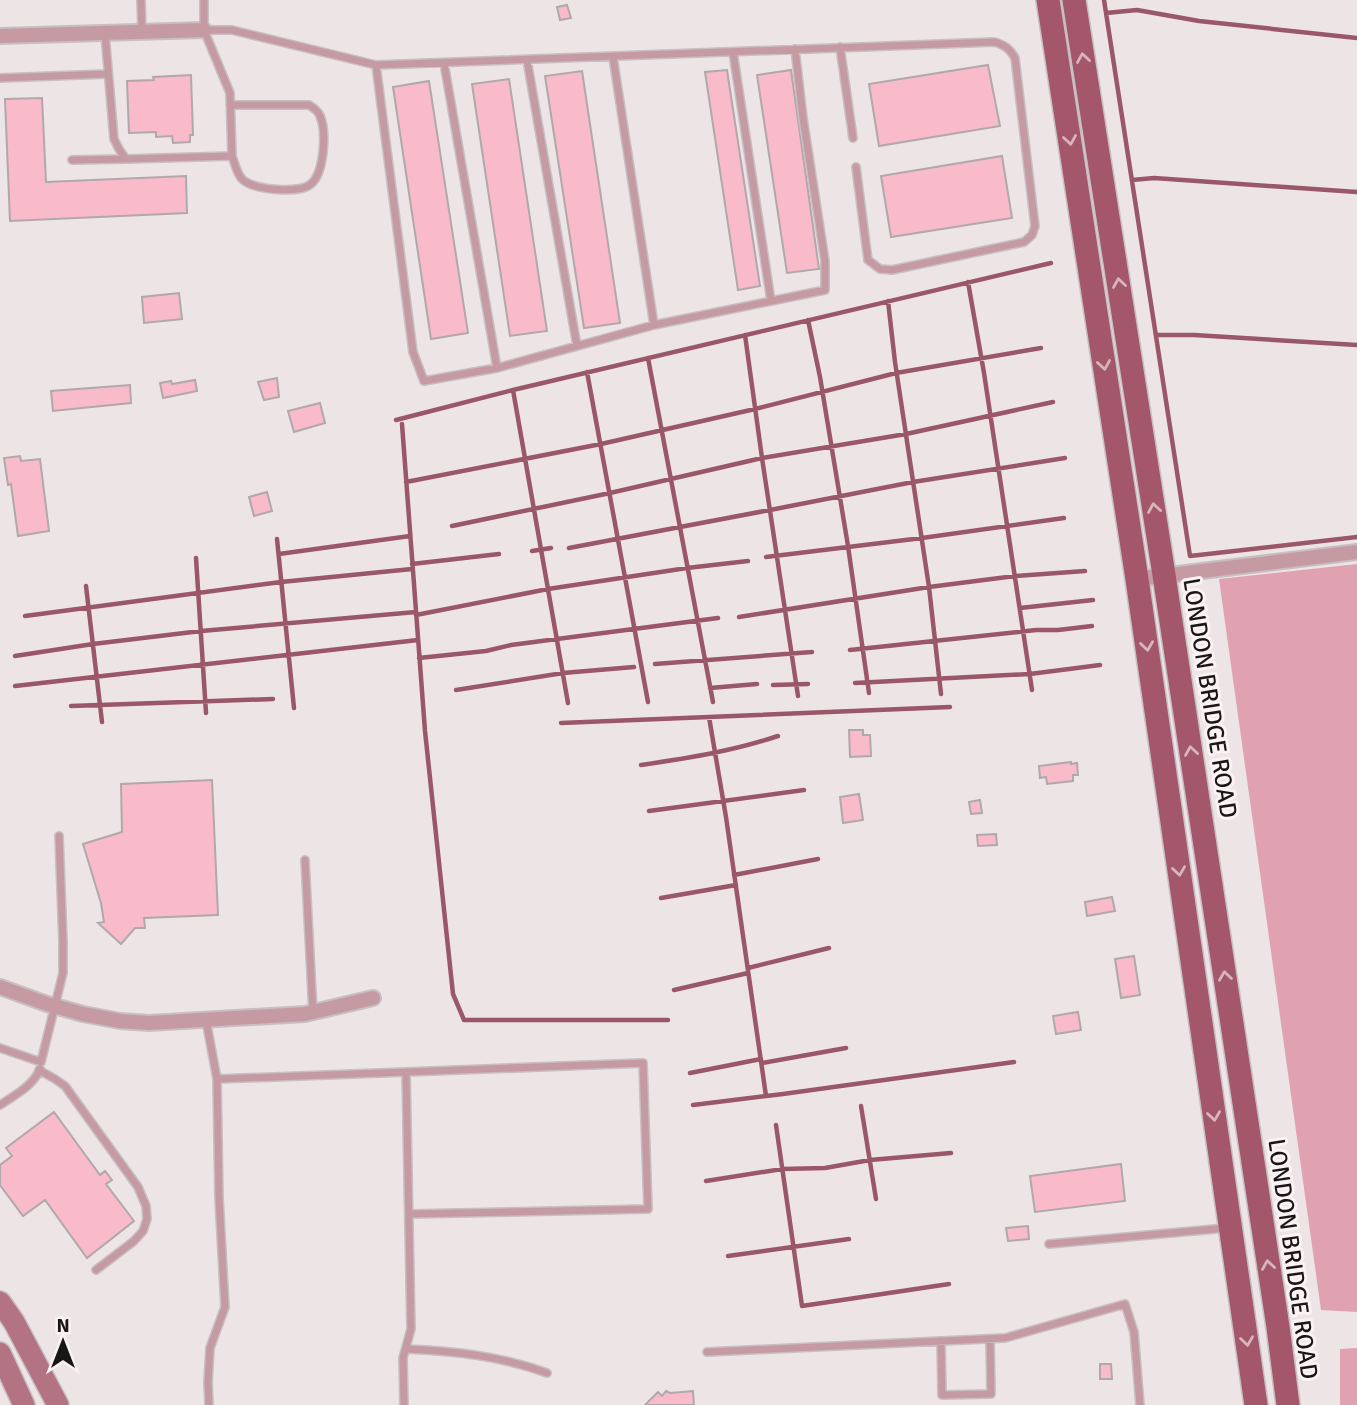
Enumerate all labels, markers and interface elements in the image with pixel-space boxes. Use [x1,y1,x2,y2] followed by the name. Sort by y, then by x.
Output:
[1076,52,1091,64] one-way arrow
[1062,134,1077,146] one-way arrow
[1111,277,1126,289] one-way arrow
[1096,359,1111,371] one-way arrow
[1147,502,1162,513] one-way arrow
[1176,576,1244,820] street label: LONDON BRIDGE ROAD
[1139,640,1154,652] one-way arrow
[1184,745,1199,757] one-way arrow
[1171,866,1186,877] one-way arrow
[1217,970,1232,982] one-way arrow
[1207,1110,1222,1122] one-way arrow
[1261,1137,1325,1381] street label: LONDON BRIDGE ROAD
[1261,1259,1276,1271] one-way arrow
[28,1307,98,1377] north arrow
[56,1314,70,1338] text: N
[1239,1335,1254,1347] one-way arrow

